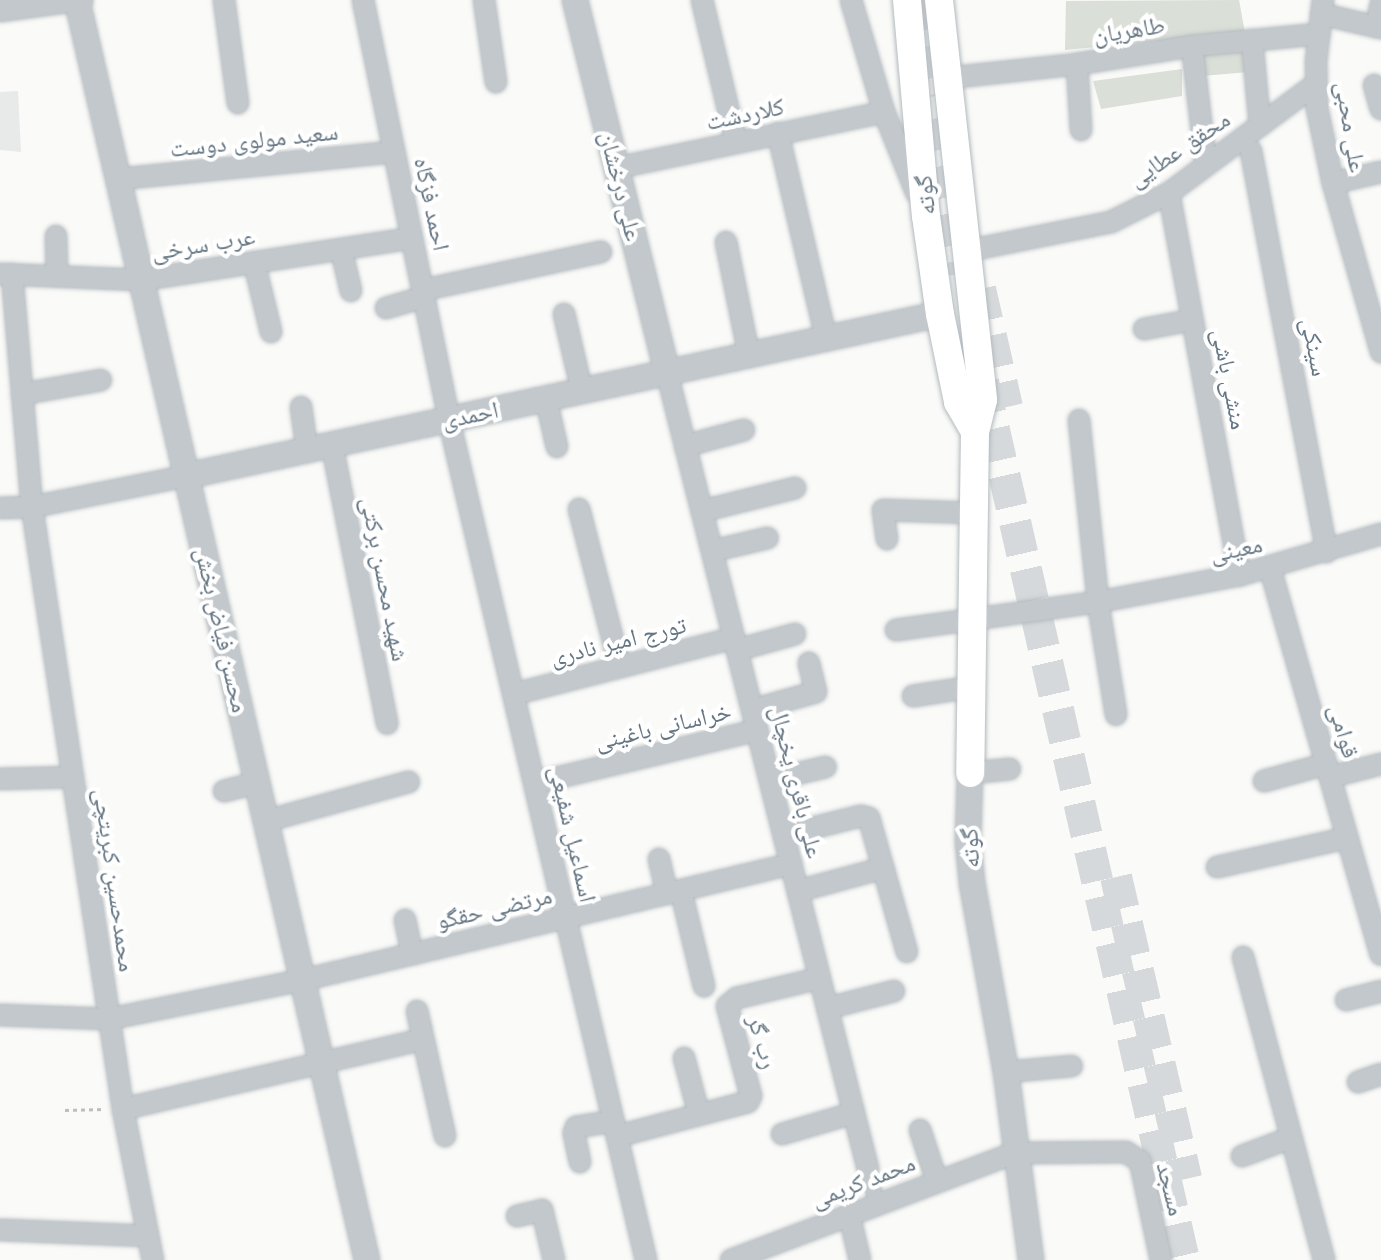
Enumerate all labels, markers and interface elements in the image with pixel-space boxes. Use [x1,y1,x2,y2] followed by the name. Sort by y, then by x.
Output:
[1091,10,1167,50] street label: طاهریان
[1330,79,1372,175] street label: علی محبی
[703,92,787,136] street label: کلاردشت
[1123,105,1235,193] street label: محقق عطایی
[168,117,340,163] street label: سعید مولوی دوست
[594,128,648,244] street label: علی درخشان
[408,155,456,253] street label: احمد فزگاه
[909,173,941,217] street label: گوته
[149,222,257,266] street label: عرب سرخی
[1295,315,1335,379] street label: سینکی
[1206,326,1254,432] street label: منشی باشی
[439,395,501,435] street label: احمدی
[355,494,415,664] street label: شهید محسن برکتی
[1207,529,1265,569] street label: معینی
[189,545,255,715] street label: محسن فیاض بخش
[547,610,689,672] street label: تورج امیر نادری
[592,696,734,756] street label: خراسانی باغینی
[1323,701,1365,761] street label: قوامی
[764,703,830,861] street label: علی باقری یخچال
[543,763,603,905] street label: اسماعیل شفیعی
[88,786,142,974] street label: محمدحسین کبریتچی
[955,827,985,869] street label: گوته
[433,881,555,935] street label: مرتضی حقگو
[742,1012,784,1072] street label: رب گر
[807,1148,919,1214] street label: محمد کریمی
[1150,1159,1192,1219] street label: مسجد

